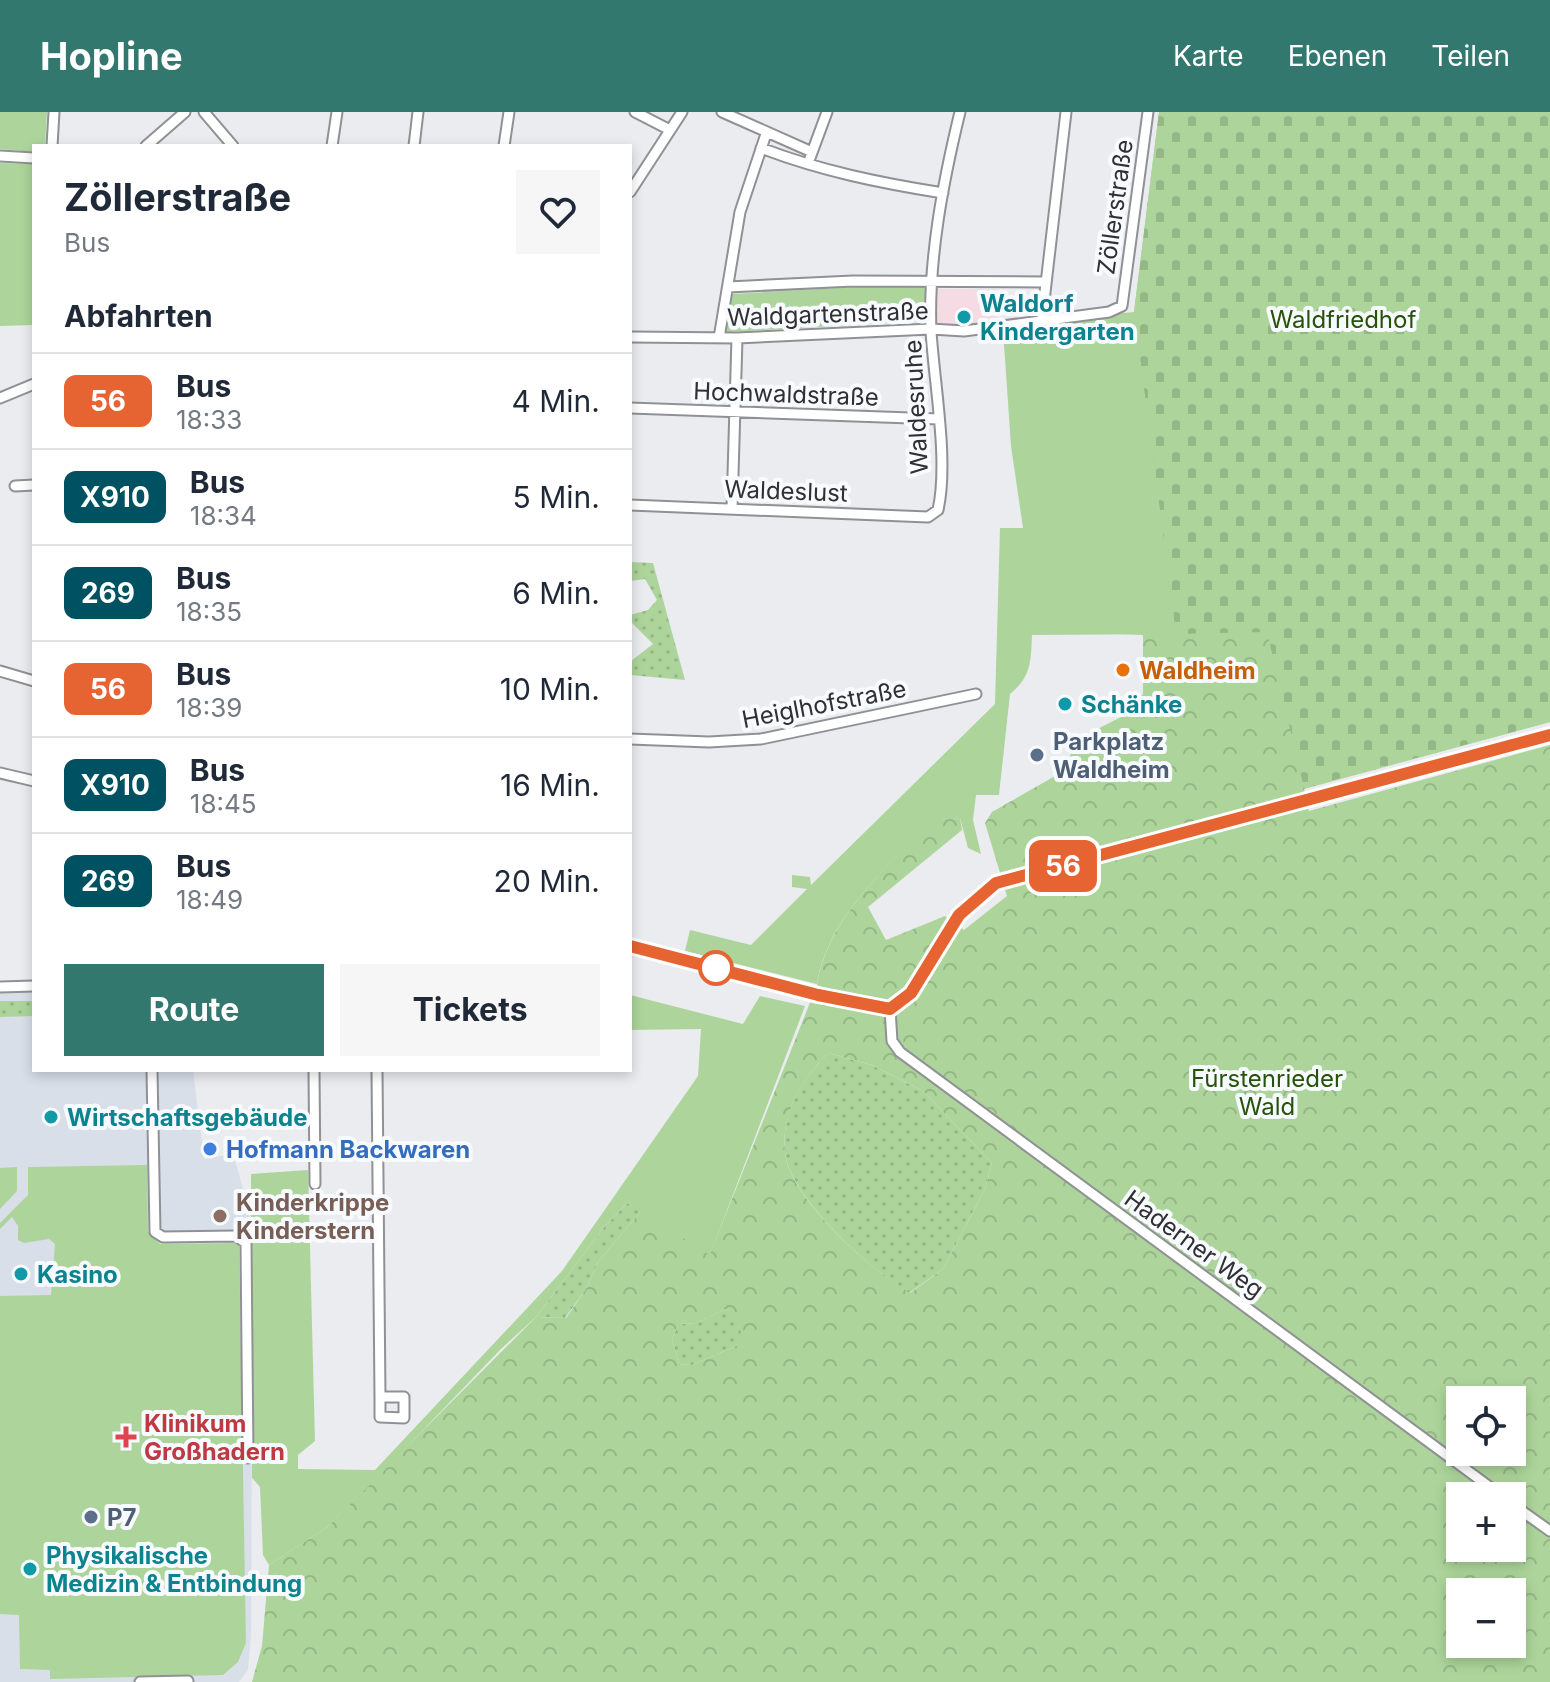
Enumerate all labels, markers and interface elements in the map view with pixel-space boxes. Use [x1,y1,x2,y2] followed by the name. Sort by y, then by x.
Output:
[40,33,183,79] text: Hopline
[1173,39,1244,73] text: Karte
[1288,39,1387,73] text: Ebenen
[1431,39,1510,73] text: Teilen
[1091,138,1139,276] street label: Zöllerstraße
[516,170,600,254] button: heart
[64,174,291,220] text: Zöllerstraße
[64,227,110,258] text: Bus
[980,289,1135,346] place label: Waldorf Kindergarten
[727,296,929,332] street label: Waldgartenstraße
[64,298,213,334] text: Abfahrten
[1270,305,1416,334] park label: Waldfriedhof
[955,308,973,326] marker: Waldorf Kindergarten
[898,339,934,475] street label: Waldesruhe
[176,368,231,404] text: Bus
[693,376,879,412] street label: Hochwaldstraße
[511,383,600,419] text: 4 Min.
[90,384,126,418] text: 56
[176,404,242,435] text: 18:33
[190,464,245,500] text: Bus
[724,474,848,508] street label: Waldeslust
[513,479,600,515] text: 5 Min.
[80,480,150,514] text: X910
[190,500,257,531] text: 18:34
[176,560,231,596] text: Bus
[512,575,600,611] text: 6 Min.
[81,576,135,610] text: 269
[176,596,242,627] text: 18:35
[176,656,231,692] text: Bus
[1139,656,1256,685] place label: Waldheim
[1114,661,1132,679] marker: Waldheim
[500,671,600,707] text: 10 Min.
[90,672,126,706] text: 56
[739,674,909,734] street label: Heiglhofstraße
[1081,690,1182,719] place label: Schänke
[176,692,242,723] text: 18:39
[1056,695,1074,713] marker: Schänke
[1053,727,1170,784] place label: Parkplatz Waldheim
[1028,746,1046,764] marker: Parkplatz Waldheim
[190,752,245,788] text: Bus
[500,767,600,803] text: 16 Min.
[80,768,150,802] text: X910
[190,788,257,819] text: 18:45
[1027,840,1099,892] line badge: 56
[176,848,231,884] text: Bus
[1045,849,1081,883] text: 56
[494,863,600,899] text: 20 Min.
[81,864,135,898] text: 269
[176,884,243,915] text: 18:49
[699,951,733,985] unlabelled marker
[64,964,324,1056] button: Route
[340,964,600,1056] button: Tickets
[1191,1064,1343,1121] park label: Fürstenrieder Wald
[67,1103,307,1132] place label: Wirtschaftsgebäude
[42,1108,60,1126] marker: Wirtschaftsgebäude
[226,1135,470,1164] place label: Hofmann Backwaren
[201,1140,219,1158] marker: Hofmann Backwaren
[1119,1184,1269,1304] street label: Haderner Weg
[236,1188,389,1245] place label: Kinderkrippe Kinderstern
[211,1207,229,1225] marker: Kinderkrippe Kinderstern
[37,1260,118,1289] place label: Kasino
[12,1265,30,1283] marker: Kasino
[1446,1386,1526,1658] map controls
[1446,1386,1526,1466] button: locate
[144,1409,285,1466] place label: Klinikum Großhadern
[115,1426,137,1448] marker: Klinikum Großhadern
[1446,1482,1526,1562] button: +
[107,1503,137,1532] place label: P7
[82,1508,100,1526] marker: P7
[46,1541,302,1598] place label: Physikalische Medizin & Entbindung
[21,1560,39,1578] marker: Physikalische Medizin & Entbindung
[1446,1578,1526,1658] button: −

